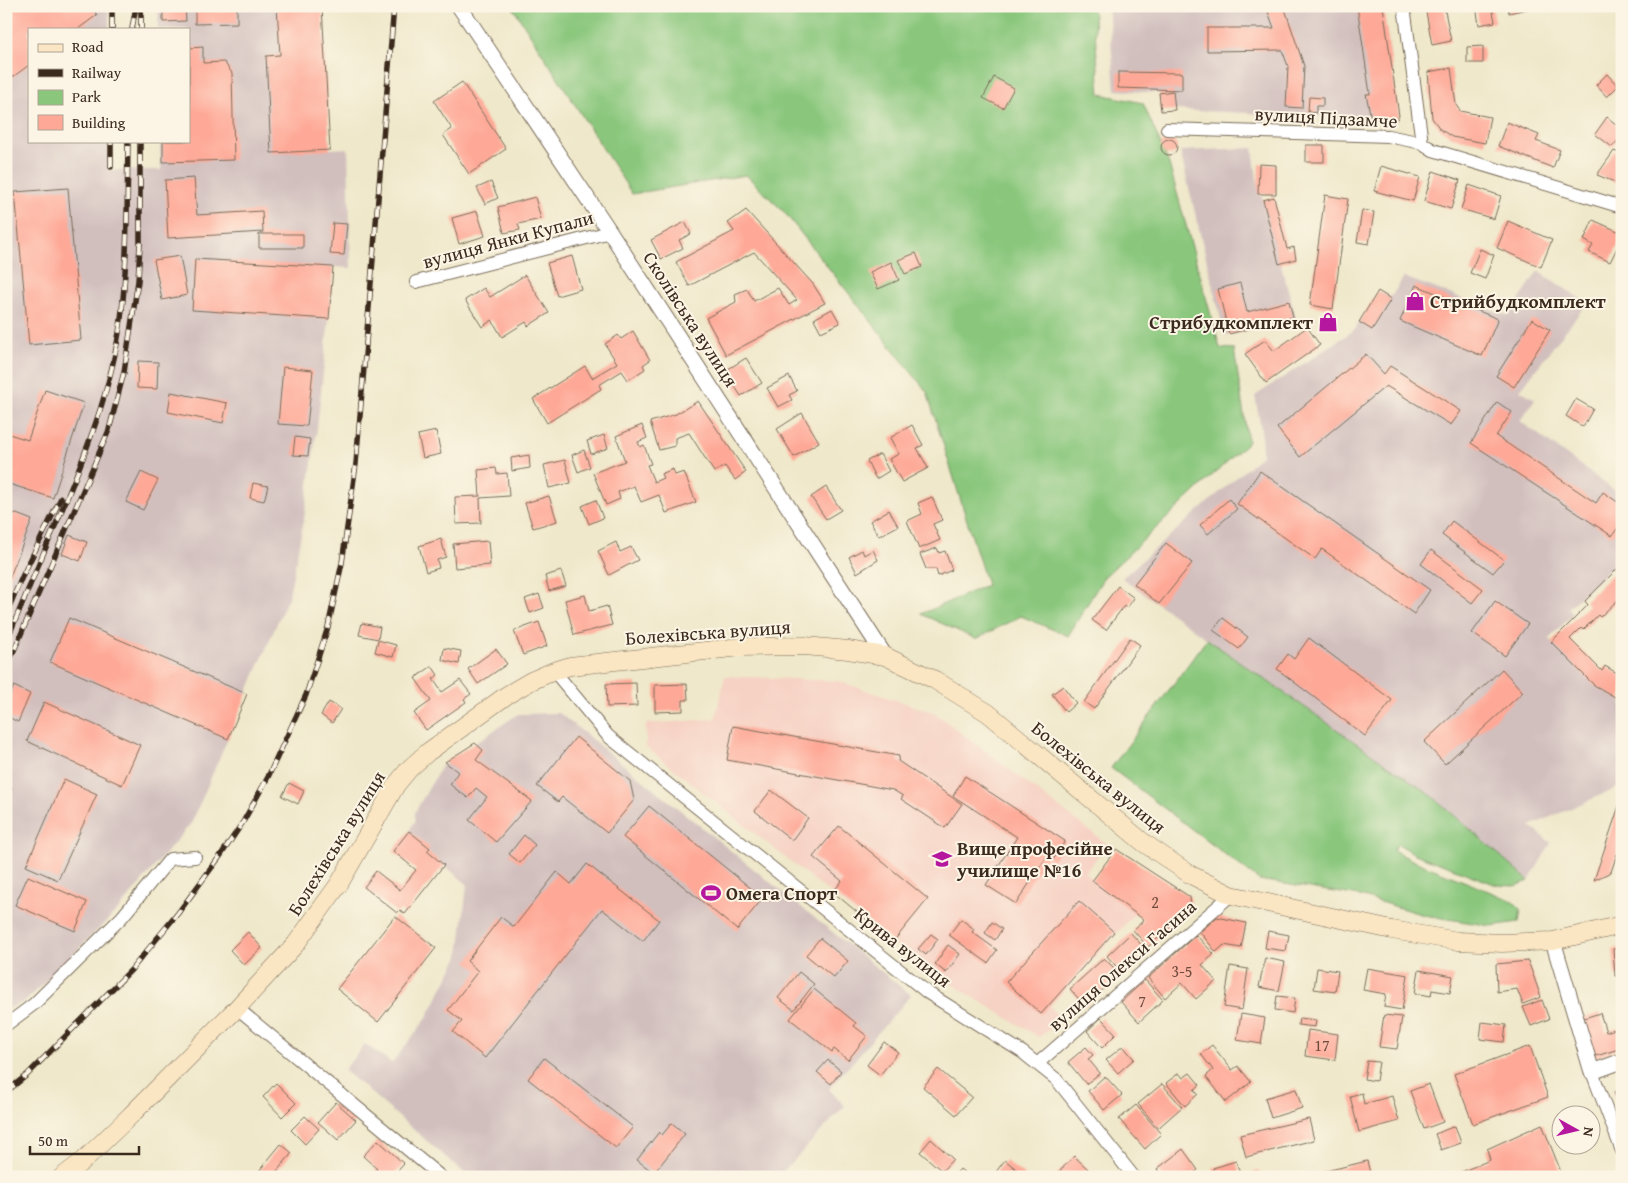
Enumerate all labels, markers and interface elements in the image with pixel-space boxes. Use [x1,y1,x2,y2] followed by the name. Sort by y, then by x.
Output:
[28,28,190,142] legend
[72,36,103,57] text: Road
[72,62,122,83] text: Railway
[72,86,101,107] text: Park
[1254,99,1398,135] street label: вулиця Підзамче
[72,112,126,133] text: Building
[419,203,597,275] street label: вулиця Янки Купали
[637,246,746,393] street label: Сколівська вулиця
[1430,287,1607,315] place label: Стрийбудкомплект
[1404,290,1426,312] shop icon: Стрийбудкомплект
[1149,308,1314,336] place label: Стрибудкомплект
[1317,311,1339,333] shop icon: Стрибудкомплект
[624,612,792,652] street label: Болехівська вулиця
[1026,714,1173,840] street label: Болехівська вулиця
[280,765,392,921] street label: Болехівська вулиця
[956,834,1113,884] place label: Вище професійне училище №16
[931,848,953,870] school or university icon: Вище професійне училище №16
[726,879,838,907] place label: Омега Спорт
[700,882,722,904] sports icon: Омега Спорт
[1151,890,1159,914] house number: 2
[1042,893,1202,1037] street label: вулиця Олекси Гасина
[848,900,958,994] street label: Крива вулиця
[1172,959,1192,983] house number: 3-5
[1138,989,1146,1013] house number: 7
[1314,1033,1330,1057] house number: 17
[1550,1106,1600,1156] north arrow
[30,1123,139,1155] scale bar
[1578,1126,1599,1138] text: N
[38,1130,69,1151] text: 50 m

